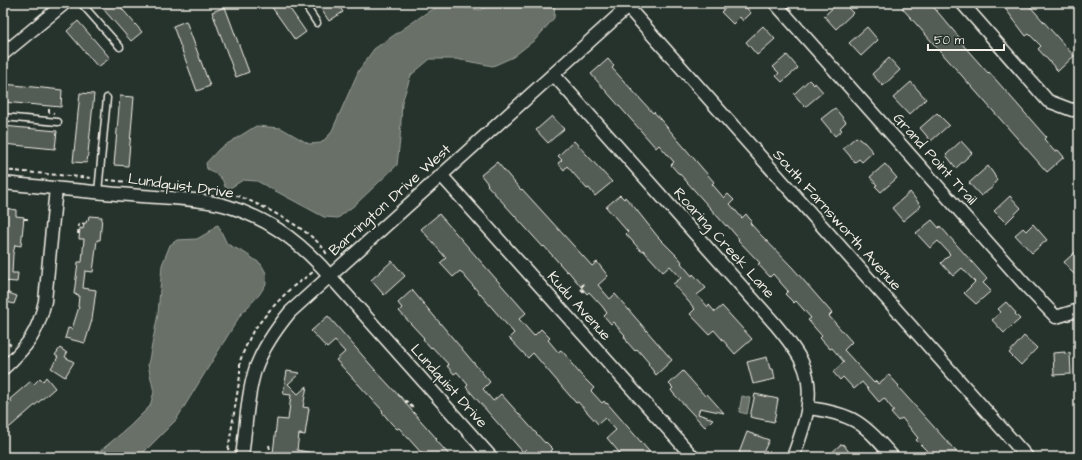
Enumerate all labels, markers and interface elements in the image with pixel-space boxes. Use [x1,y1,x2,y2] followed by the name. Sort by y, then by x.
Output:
[928,26,1004,52] scale bar
[934,32,965,49] text: 50 m
[888,108,982,210] street label: Grand Point Trail
[324,139,457,262] street label: Barrington Drive West
[768,145,906,295] street label: South Farnsworth Avenue
[127,168,235,204] street label: Lundquist Drive
[668,183,779,304] street label: Roaring Creek Lane
[542,267,616,345] street label: Kudu Avenue
[406,339,492,433] street label: Lundquist Drive

